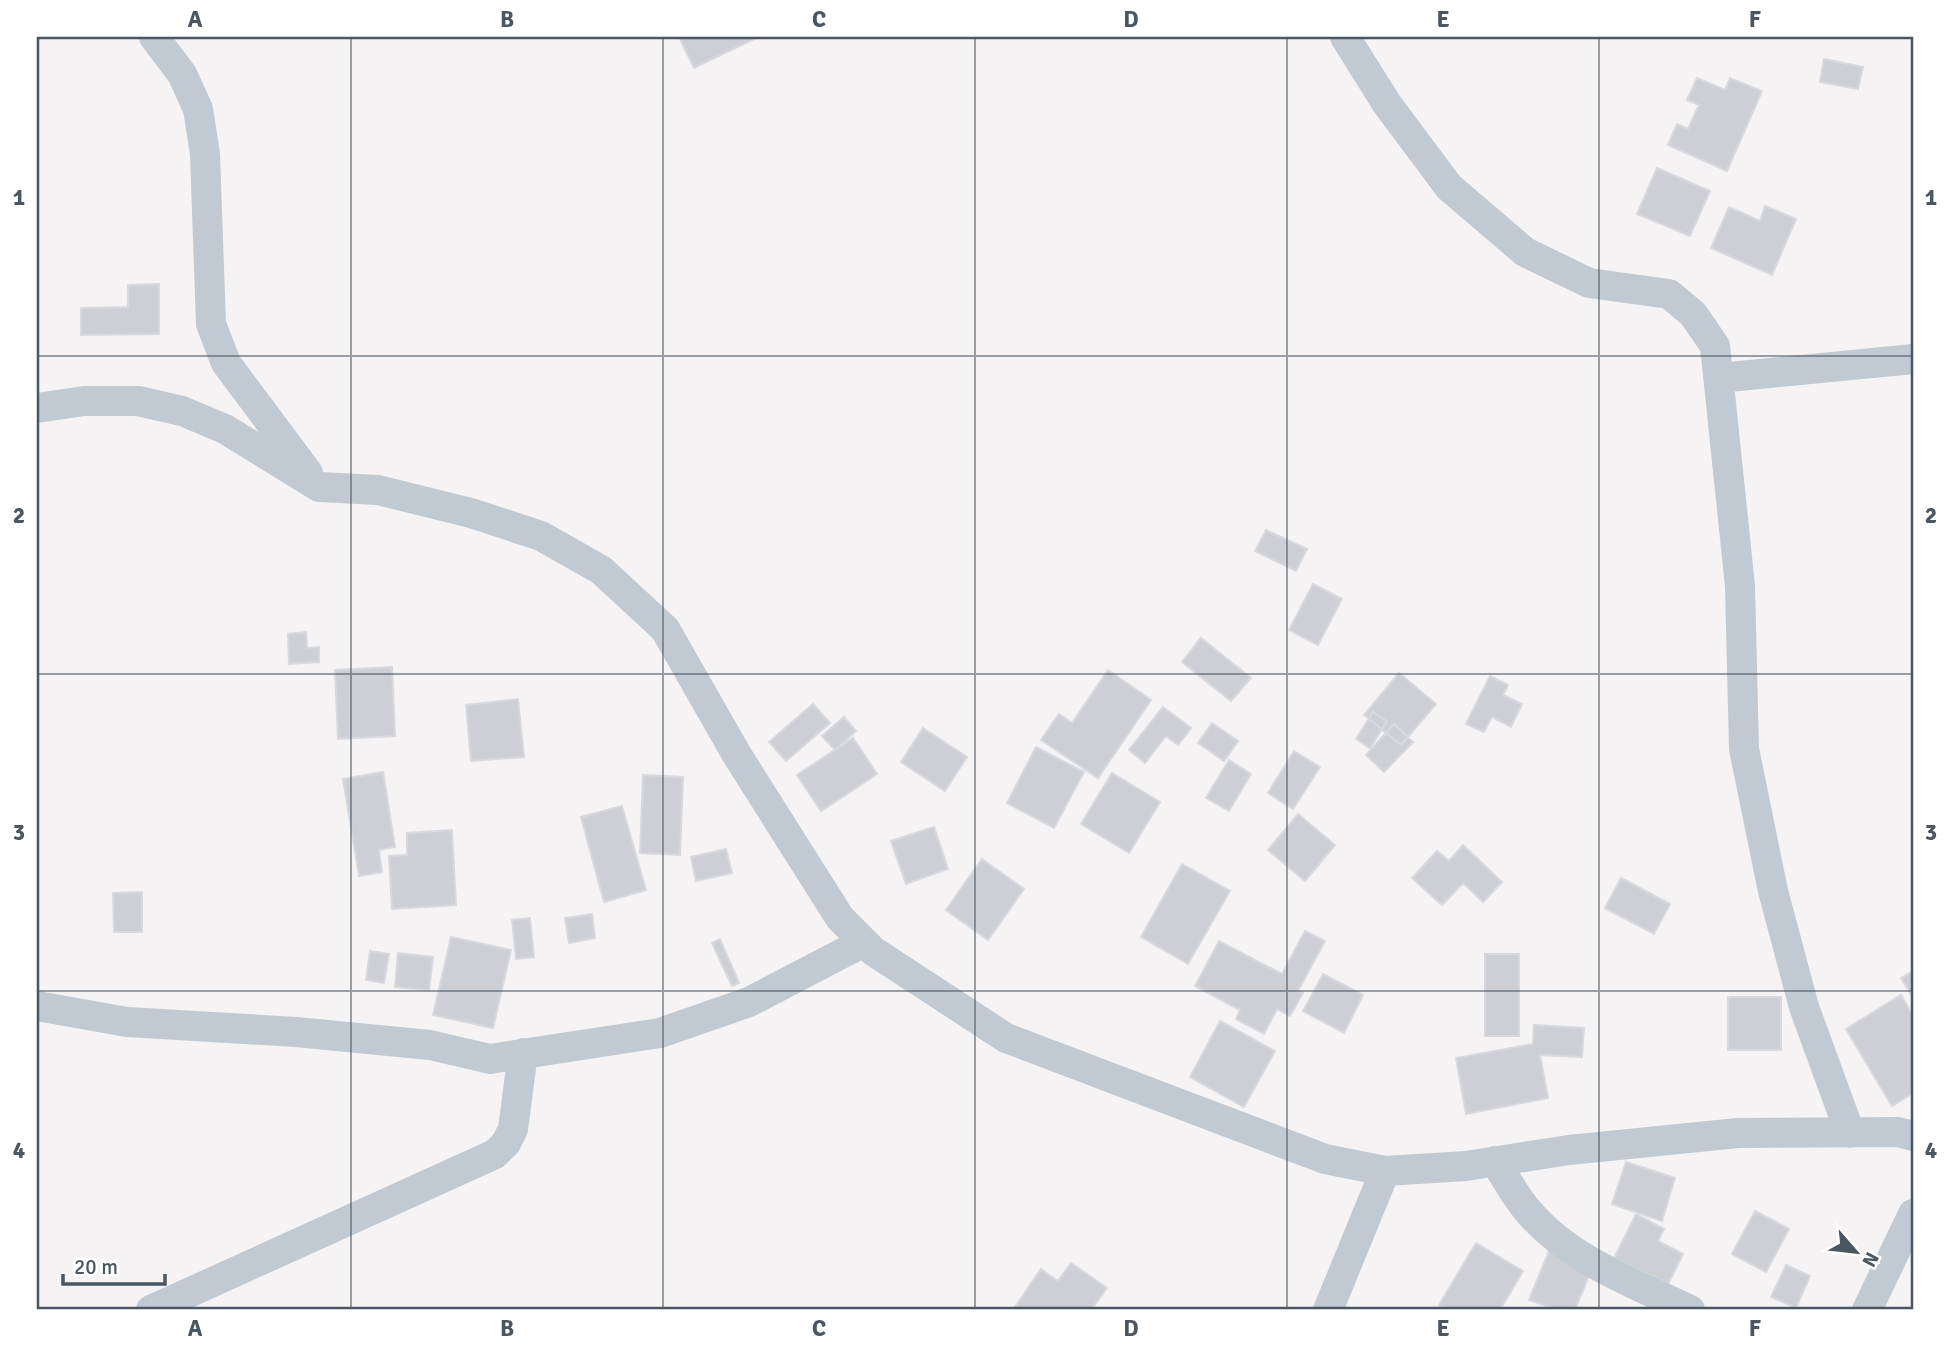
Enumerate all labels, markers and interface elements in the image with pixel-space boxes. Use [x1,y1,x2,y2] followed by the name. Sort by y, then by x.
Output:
[188,5,203,34] text: A
[500,5,514,34] text: B
[812,5,826,34] text: C
[1123,5,1139,34] text: D
[1436,5,1450,34] text: E
[1749,5,1761,34] text: F
[13,183,25,212] text: 1
[1925,183,1937,212] text: 1
[13,501,25,530] text: 2
[1925,501,1937,530] text: 2
[13,818,25,847] text: 3
[1925,818,1937,847] text: 3
[13,1136,25,1165] text: 4
[1925,1136,1937,1165] text: 4
[1820,1218,1890,1288] north arrow
[63,1242,164,1286] scale bar
[1856,1248,1884,1271] text: N
[74,1254,118,1280] text: 20 m
[188,1314,203,1343] text: A
[500,1314,514,1343] text: B
[812,1314,826,1343] text: C
[1123,1314,1139,1343] text: D
[1436,1314,1450,1343] text: E
[1749,1314,1761,1343] text: F

